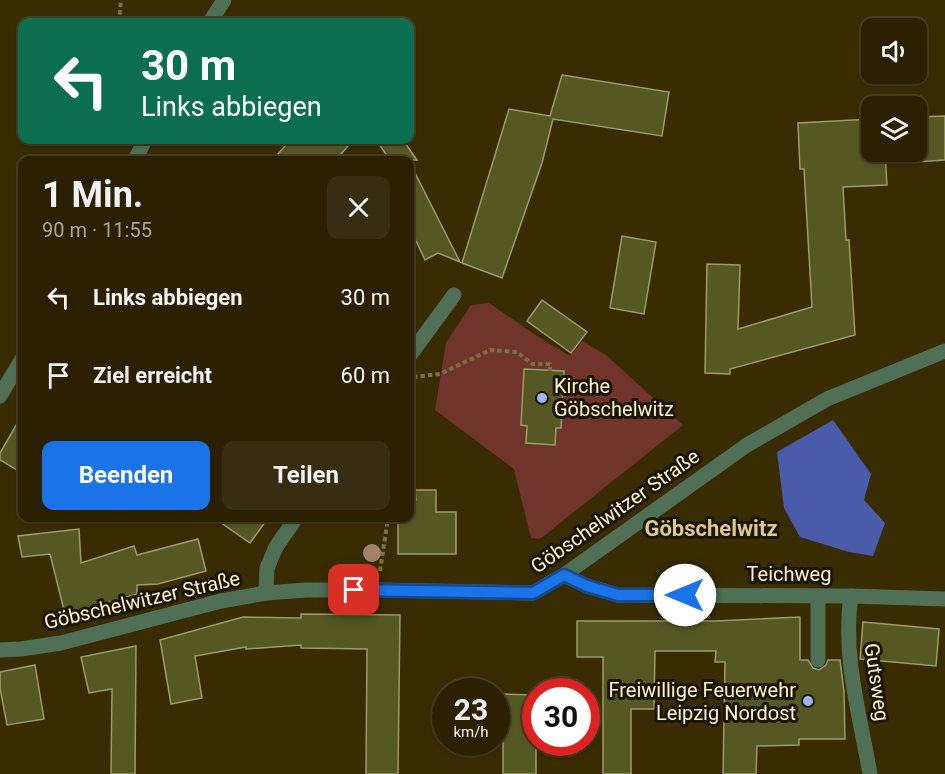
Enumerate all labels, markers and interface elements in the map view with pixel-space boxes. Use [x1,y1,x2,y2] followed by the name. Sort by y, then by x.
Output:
[861,18,927,162] map controls
[861,18,927,84] button: sound
[141,41,236,90] text: 30 m
[42,42,120,120] icon: left
[141,91,322,123] text: Links abbiegen
[861,96,927,162] button: layers
[42,174,143,216] text: 1 Min.
[327,176,390,239] button: close
[42,218,152,242] text: 90 m · 11:55
[42,281,75,314] icon: left
[93,285,243,310] text: Links abbiegen
[341,285,390,310] text: 30 m
[42,359,75,392] icon: arrive
[93,363,212,388] text: Ziel erreicht
[341,363,390,388] text: 60 m
[554,374,674,421] place label: Kirche Göbschelwitz
[535,391,549,405] marker: Kirche Göbschelwitz
[42,441,210,510] button: Beenden
[222,441,390,510] button: Teilen
[526,444,704,578] street label: Göbschelwitzer Straße
[644,516,778,541] district label: Göbschelwitz
[747,562,831,586] street label: Teichweg
[653,563,717,627] position arrow
[328,564,379,615] pin
[42,566,242,634] street label: Göbschelwitzer Straße
[337,573,370,606] icon: arrive
[860,642,894,722] street label: Gutsweg
[522,678,600,756] speed limit sign: 30
[608,678,796,725] place label: Freiwillige Feuerwehr Leipzig Nordost
[454,692,488,727] text: 23
[801,694,815,708] marker: Freiwillige Feuerwehr Leipzig Nordost
[453,723,489,741] text: km/h

